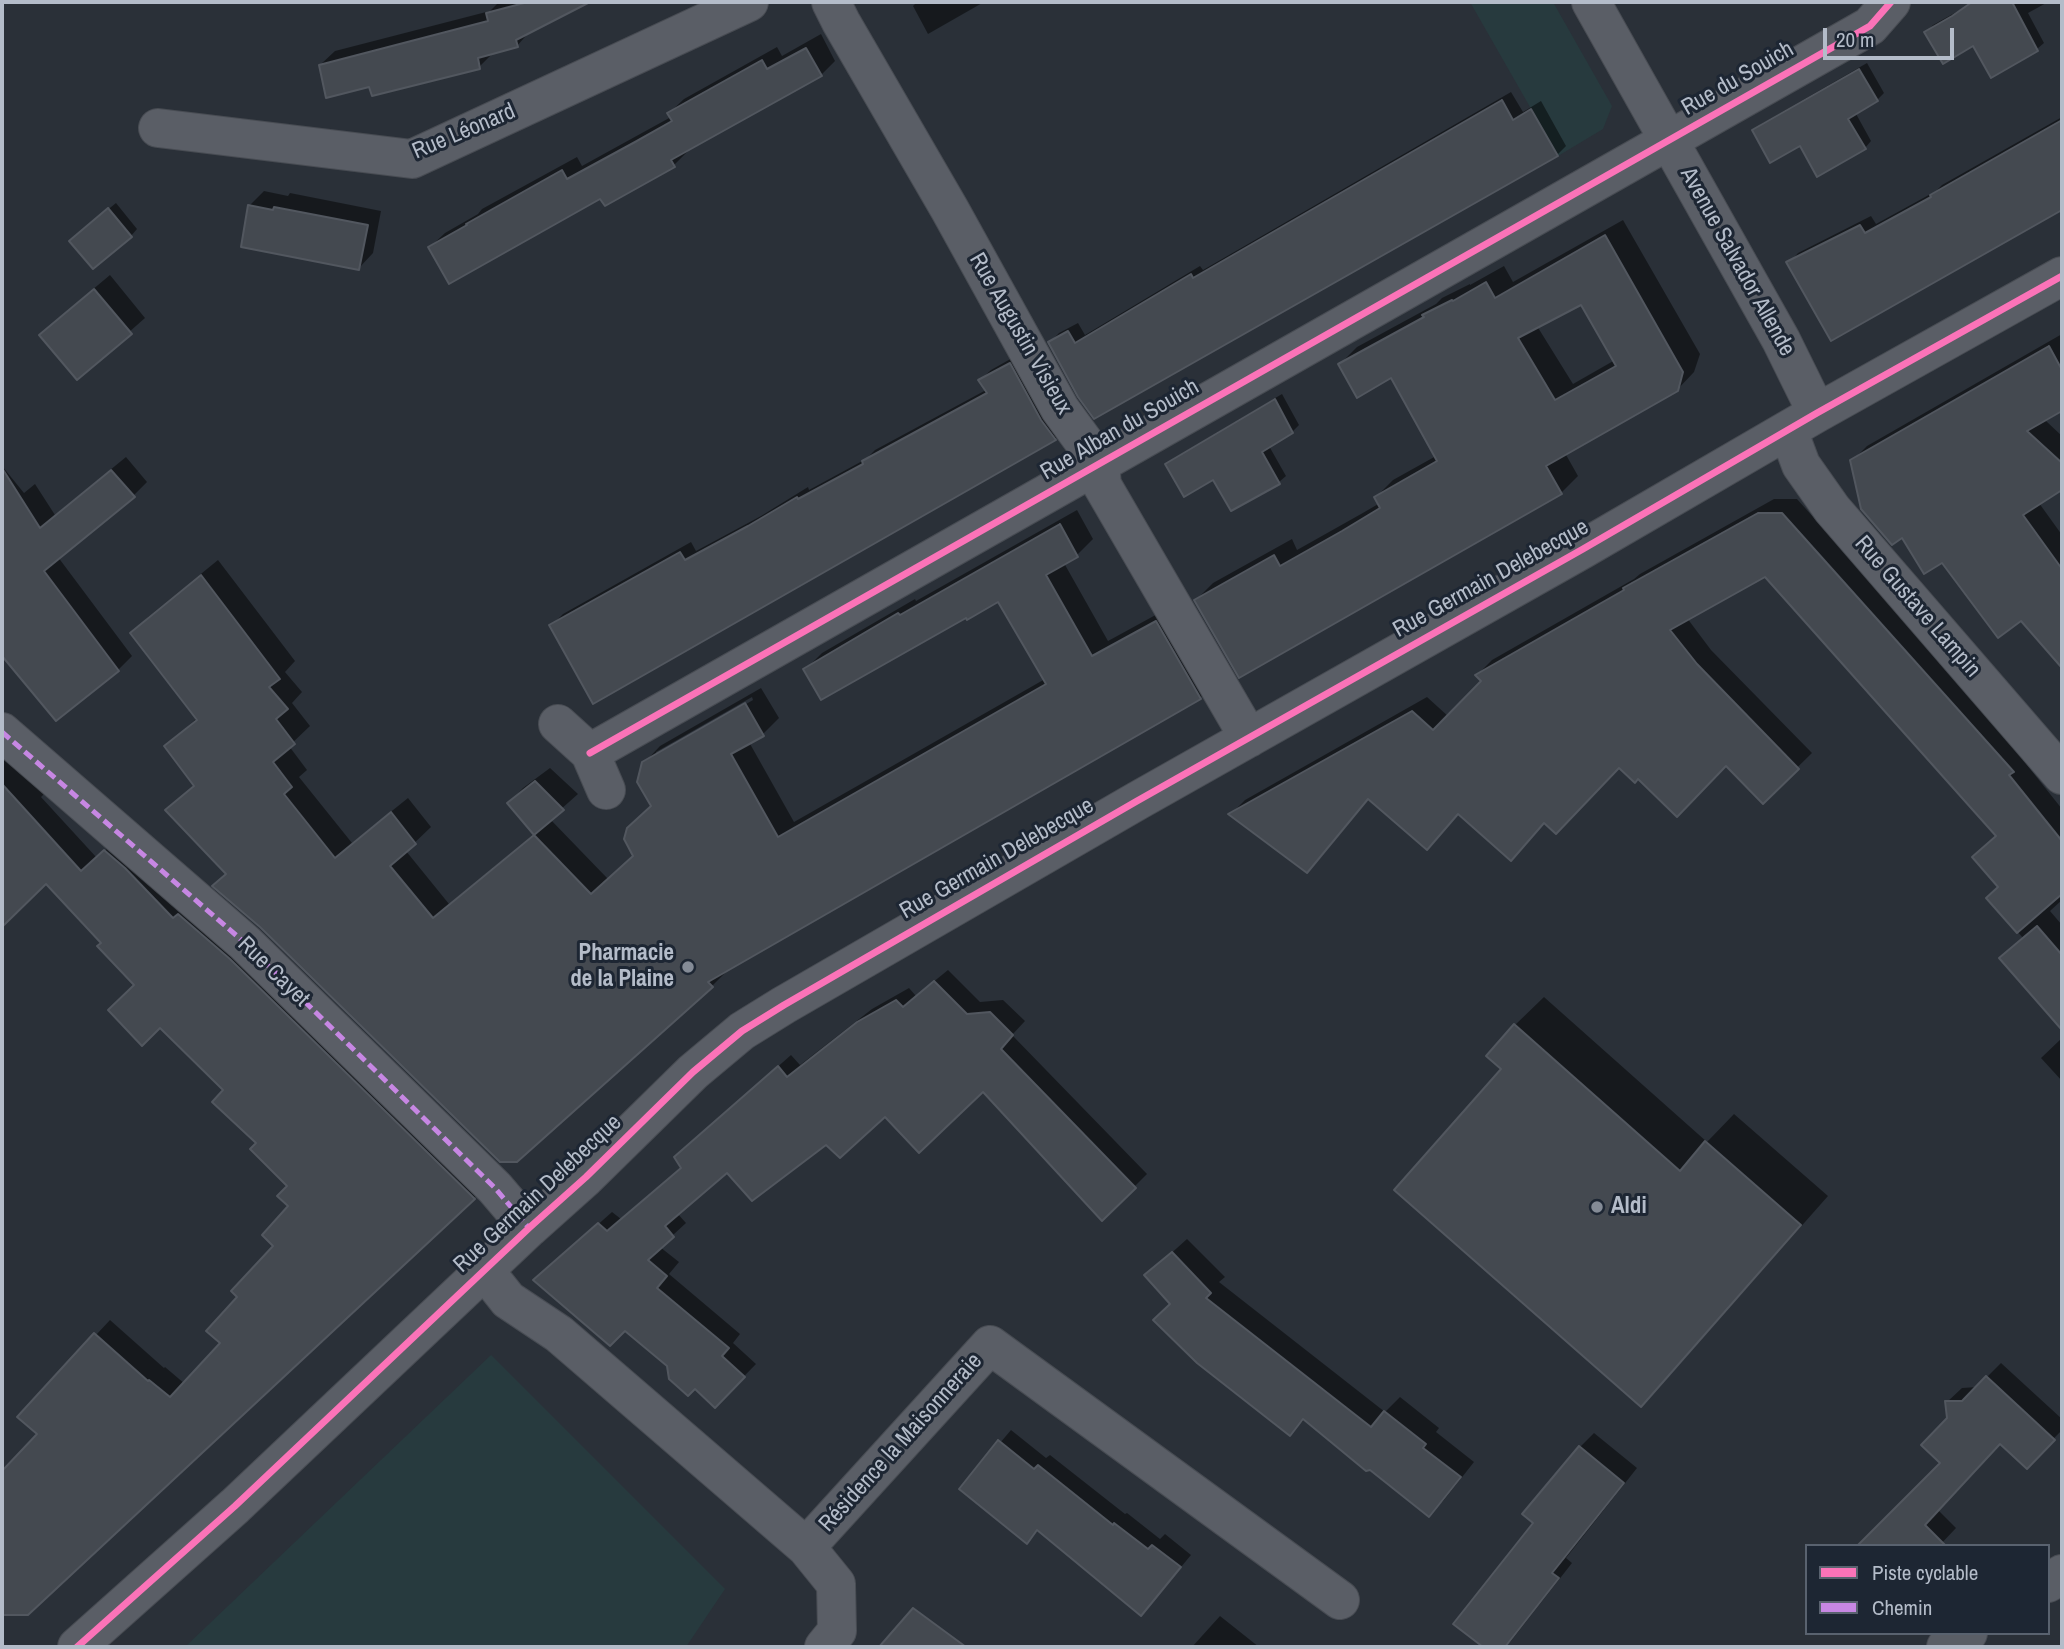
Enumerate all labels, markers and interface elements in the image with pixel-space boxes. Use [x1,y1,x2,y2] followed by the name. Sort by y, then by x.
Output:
[1826,14,1957,58] scale bar
[1836,25,1874,54] text: 20 m
[1677,36,1799,122] street label: Rue du Souich
[408,98,520,166] street label: Rue Léonard
[1674,163,1800,361] street label: Avenue Salvador Allende
[963,248,1077,420] street label: Rue Augustin Visieux
[1036,373,1204,487] street label: Rue Alban du Souich
[1388,514,1594,644] street label: Rue Germain Delebecque
[1848,531,1986,683] street label: Rue Gustave Lampin
[895,792,1099,926] street label: Rue Germain Delebecque
[231,931,315,1013] street label: Rue Cayet
[570,940,674,994] place label: Pharmacie de la Plaine
[680,959,696,975] marker: Pharmacie de la Plaine
[448,1109,628,1279] street label: Rue Germain Delebecque
[1611,1193,1647,1221] place label: Aldi
[1589,1199,1605,1215] marker: Aldi
[814,1348,988,1538] street label: Résidence la Maisonneraie
[1805,1544,2050,1635] legend
[1872,1558,1978,1587] text: Piste cyclable
[1872,1593,1932,1622] text: Chemin

